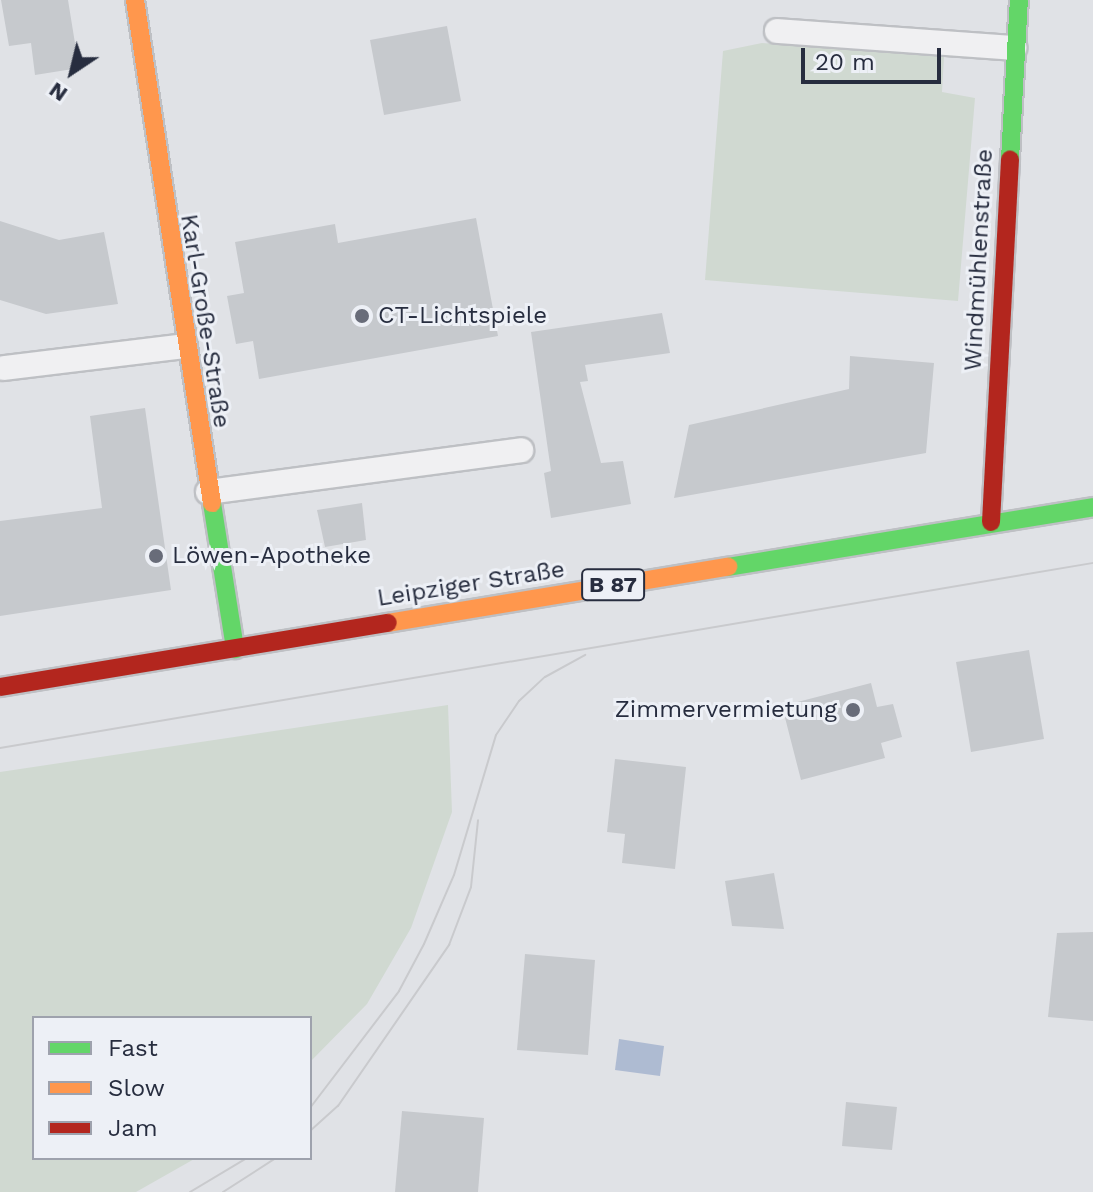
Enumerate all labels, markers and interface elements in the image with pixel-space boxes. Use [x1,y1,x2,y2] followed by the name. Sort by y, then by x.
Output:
[32,32,112,112] north arrow
[805,32,945,82] scale bar
[815,48,875,76] text: 20 m
[44,77,72,107] text: N
[959,148,999,372] street label: Windmühlenstraße
[174,212,236,430] street label: Karl-Große-Straße
[378,302,547,330] place label: CT-Lichtspiele
[353,307,371,325] marker: CT-Lichtspiele
[172,542,371,570] place label: Löwen-Apotheke
[147,547,165,565] marker: Löwen-Apotheke
[375,555,567,613] street label: Leipziger Straße
[581,567,645,603] road number: B 87
[615,696,837,724] place label: Zimmervermietung
[844,701,862,719] marker: Zimmervermietung
[32,1016,312,1160] legend
[108,1034,158,1062] text: Fast
[108,1074,165,1102] text: Slow
[108,1114,158,1142] text: Jam

